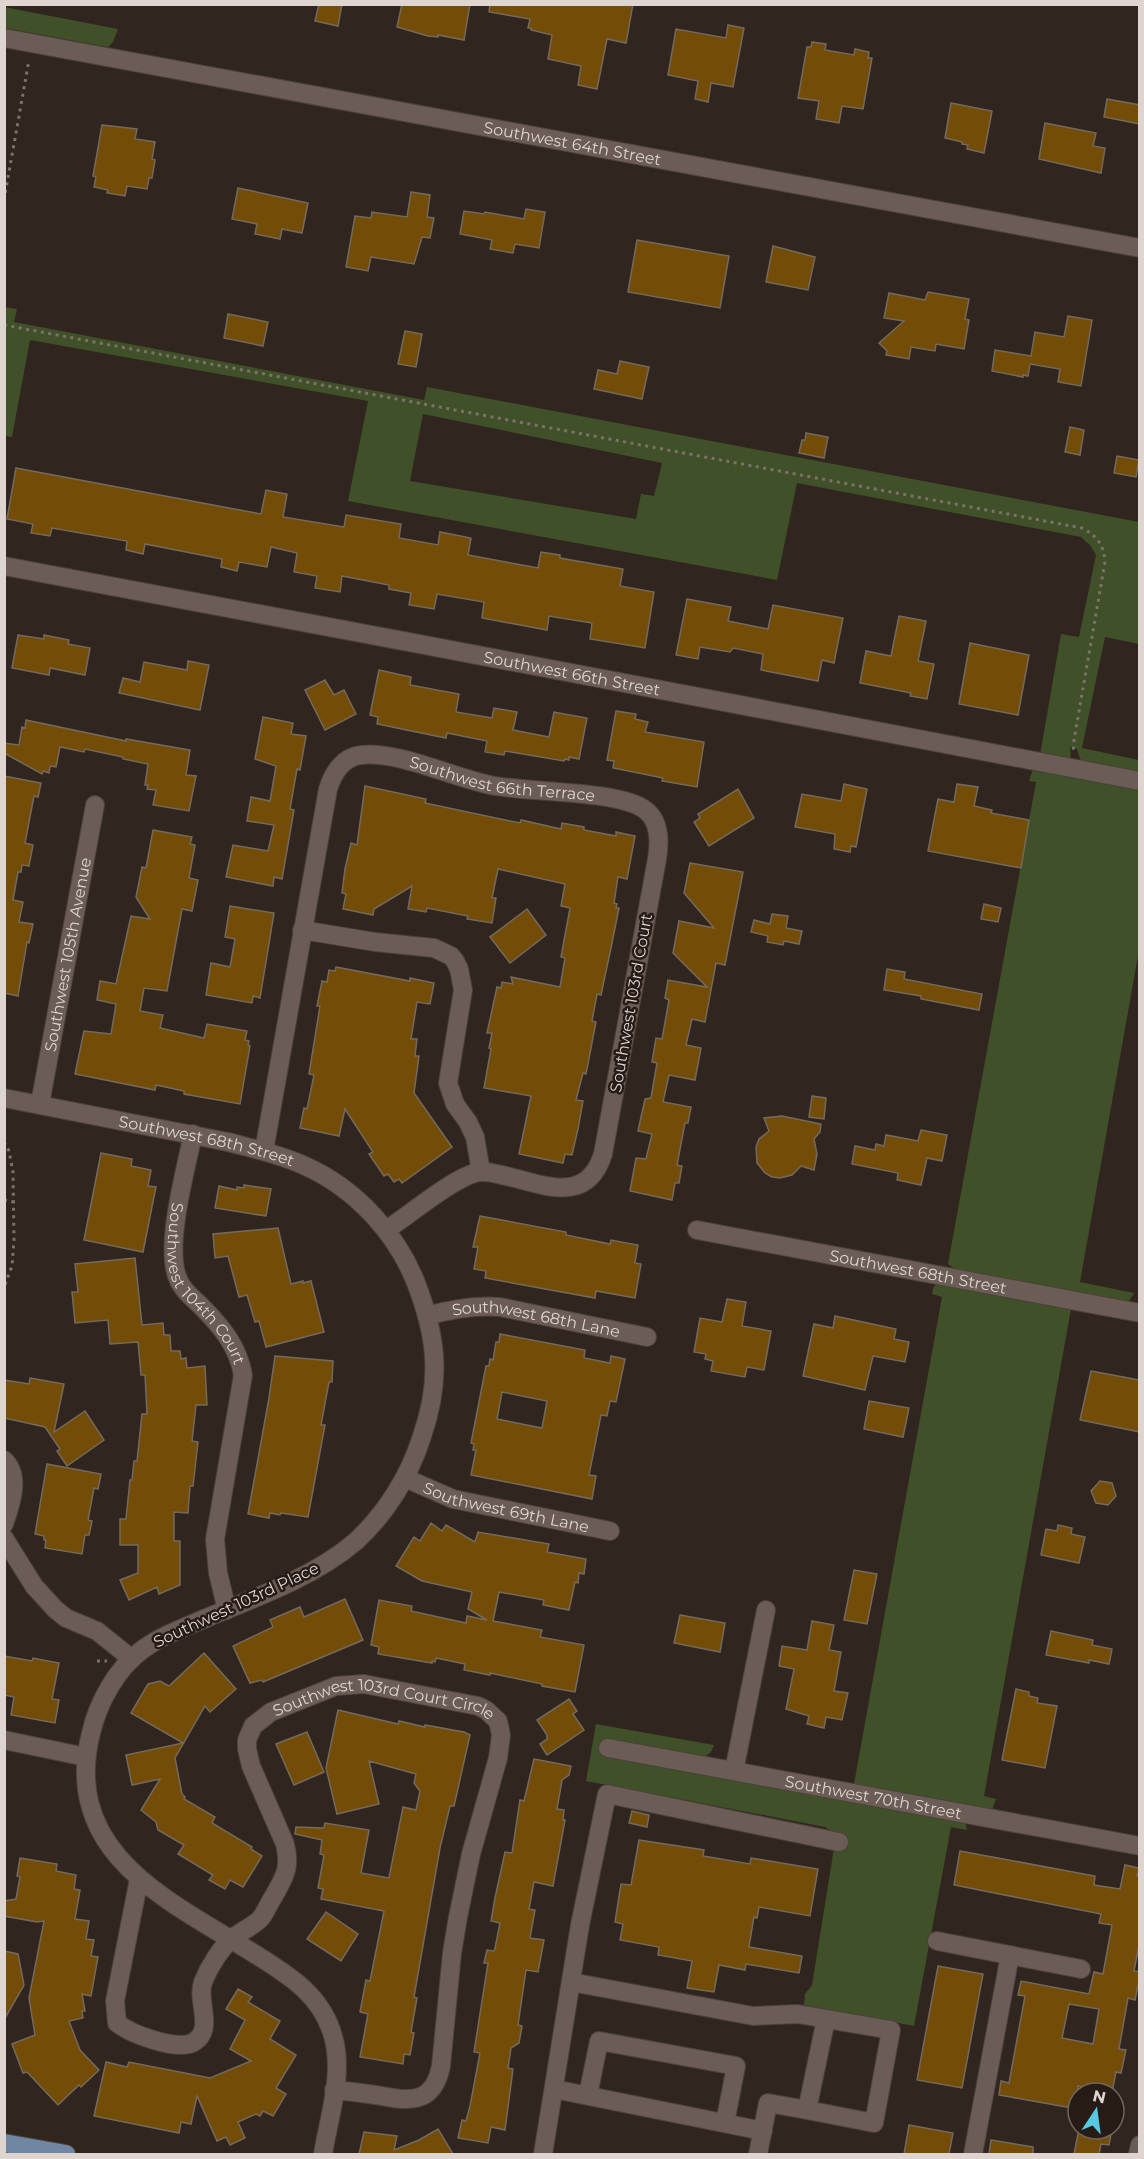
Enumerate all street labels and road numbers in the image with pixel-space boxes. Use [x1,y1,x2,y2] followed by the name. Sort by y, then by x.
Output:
[482,117,663,169] street label: Southwest 64th Street
[482,647,662,699] street label: Southwest 66th Street
[407,752,596,805] street label: Southwest 66th Terrace
[40,856,95,1053] street label: Southwest 105th Avenue
[606,912,656,1094] street label: Southwest 103rd Court
[117,1111,298,1170] street label: Southwest 68th Street
[164,1201,250,1367] street label: Southwest 104th Court
[828,1246,1009,1297] street label: Southwest 68th Street
[450,1297,622,1341] street label: Southwest 68th Lane
[420,1478,591,1536] street label: Southwest 69th Lane
[150,1558,322,1652] street label: Southwest 103rd Place
[267,1704,497,1732] street label: Southwest 103rd Court Circle
[783,1771,964,1823] street label: Southwest 70th Street

